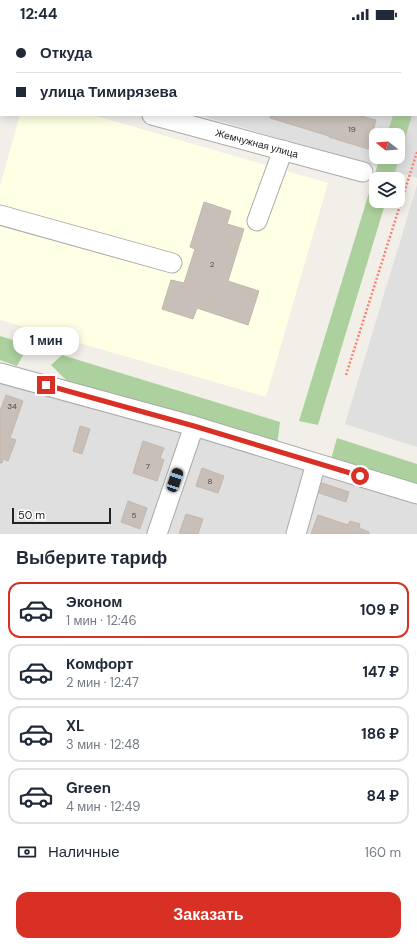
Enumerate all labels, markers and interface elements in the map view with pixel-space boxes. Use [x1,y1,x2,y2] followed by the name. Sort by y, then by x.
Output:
[20,4,57,24] text: 12:44
[40,43,92,63] text: Откуда
[40,82,177,102] text: улица Тимирязева
[348,124,356,134] house number: 19
[214,126,300,161] street label: Жемчужная улица
[369,128,405,164] north arrow
[369,128,405,208] map controls
[369,172,405,208] button: layers
[210,259,215,269] house number: 2
[13,327,79,355] callout: 1 мин
[29,332,63,349] text: 1 мин
[37,376,55,394] route end
[7,401,17,411] house number: 34
[146,461,150,471] house number: 7
[165,467,185,493] car
[351,467,369,485] route start
[208,476,213,486] house number: 8
[12,506,111,525] scale bar
[18,508,45,522] text: 50 m
[132,510,137,520] house number: 5
[16,546,167,570] text: Выберите тариф
[18,592,54,628] icon: car
[66,592,122,612] text: Эконом
[360,600,399,620] text: 109 ₽
[66,612,137,629] text: 1 мин · 12:46
[18,654,54,690] icon: car
[66,654,133,674] text: Комфорт
[362,662,399,682] text: 147 ₽
[66,674,139,691] text: 2 мин · 12:47
[18,716,54,752] icon: car
[66,716,84,736] text: XL
[361,724,399,744] text: 186 ₽
[66,736,140,753] text: 3 мин · 12:48
[18,778,54,814] icon: car
[66,778,111,798] text: Green
[366,786,399,806] text: 84 ₽
[66,798,140,815] text: 4 мин · 12:49
[16,841,38,863] icon: cash
[48,842,120,862] text: Наличные
[365,844,401,861] text: 160 m
[16,892,401,938] button: Заказать

